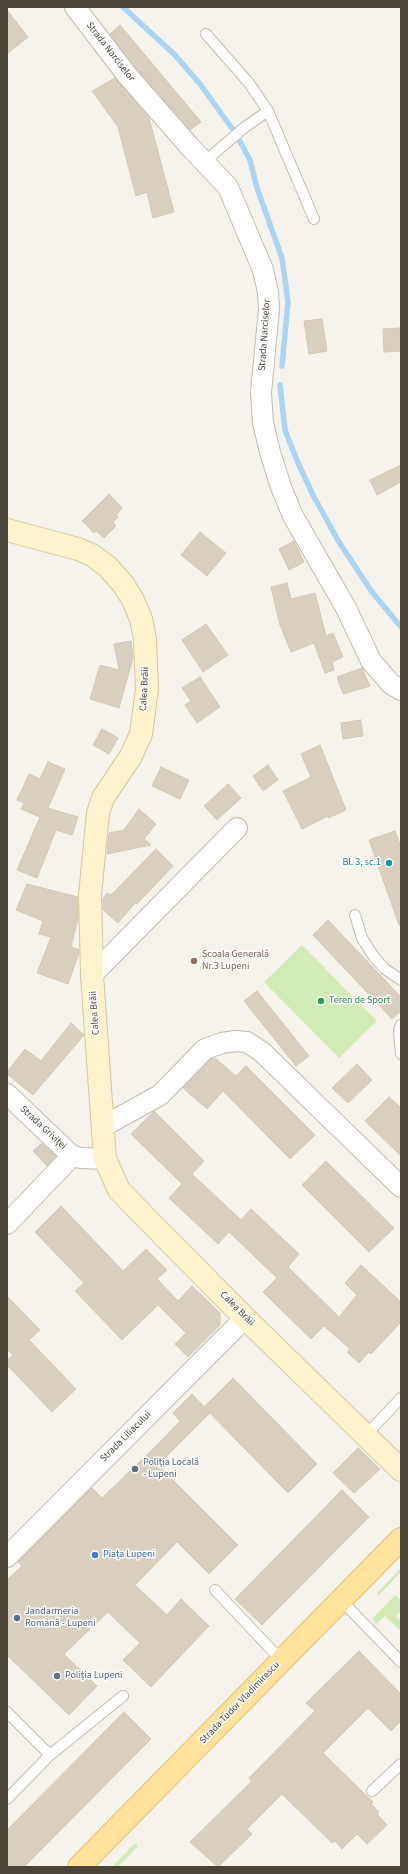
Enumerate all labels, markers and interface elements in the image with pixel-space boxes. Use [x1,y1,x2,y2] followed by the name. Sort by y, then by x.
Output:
[83,20,137,84] street label: Strada Narciselor
[257,299,273,371] street label: Strada Narciselor
[138,667,152,711] street label: Calea Brăii
[342,857,381,869] place label: Bl. 3, sc.1
[384,858,394,868] marker: Bl. 3, sc.1
[202,949,269,972] place label: Școala Generală Nr.3 Lupeni
[189,956,199,966] marker: Școala Generală Nr.3 Lupeni
[87,991,103,1035] street label: Calea Brăii
[329,995,390,1007] place label: Teren de Sport
[316,996,326,1006] marker: Teren de Sport
[17,1103,69,1153] street label: Strada Griviţei
[217,1289,257,1329] street label: Calea Brăii
[98,1409,154,1465] street label: Strada Liliacului
[143,1457,199,1480] place label: Poliția Locală - Lupeni
[130,1464,140,1474] marker: Poliția Locală - Lupeni
[103,1549,155,1561] place label: Piața Lupeni
[90,1550,100,1560] marker: Piața Lupeni
[25,1606,96,1630] place label: Jandarmeria Română - Lupeni
[12,1613,22,1623] marker: Jandarmeria Română - Lupeni
[197,1659,283,1747] street label: Strada Tudor Vladimirescu
[65,1670,122,1682] place label: Poliția Lupeni
[52,1671,62,1681] marker: Poliția Lupeni

